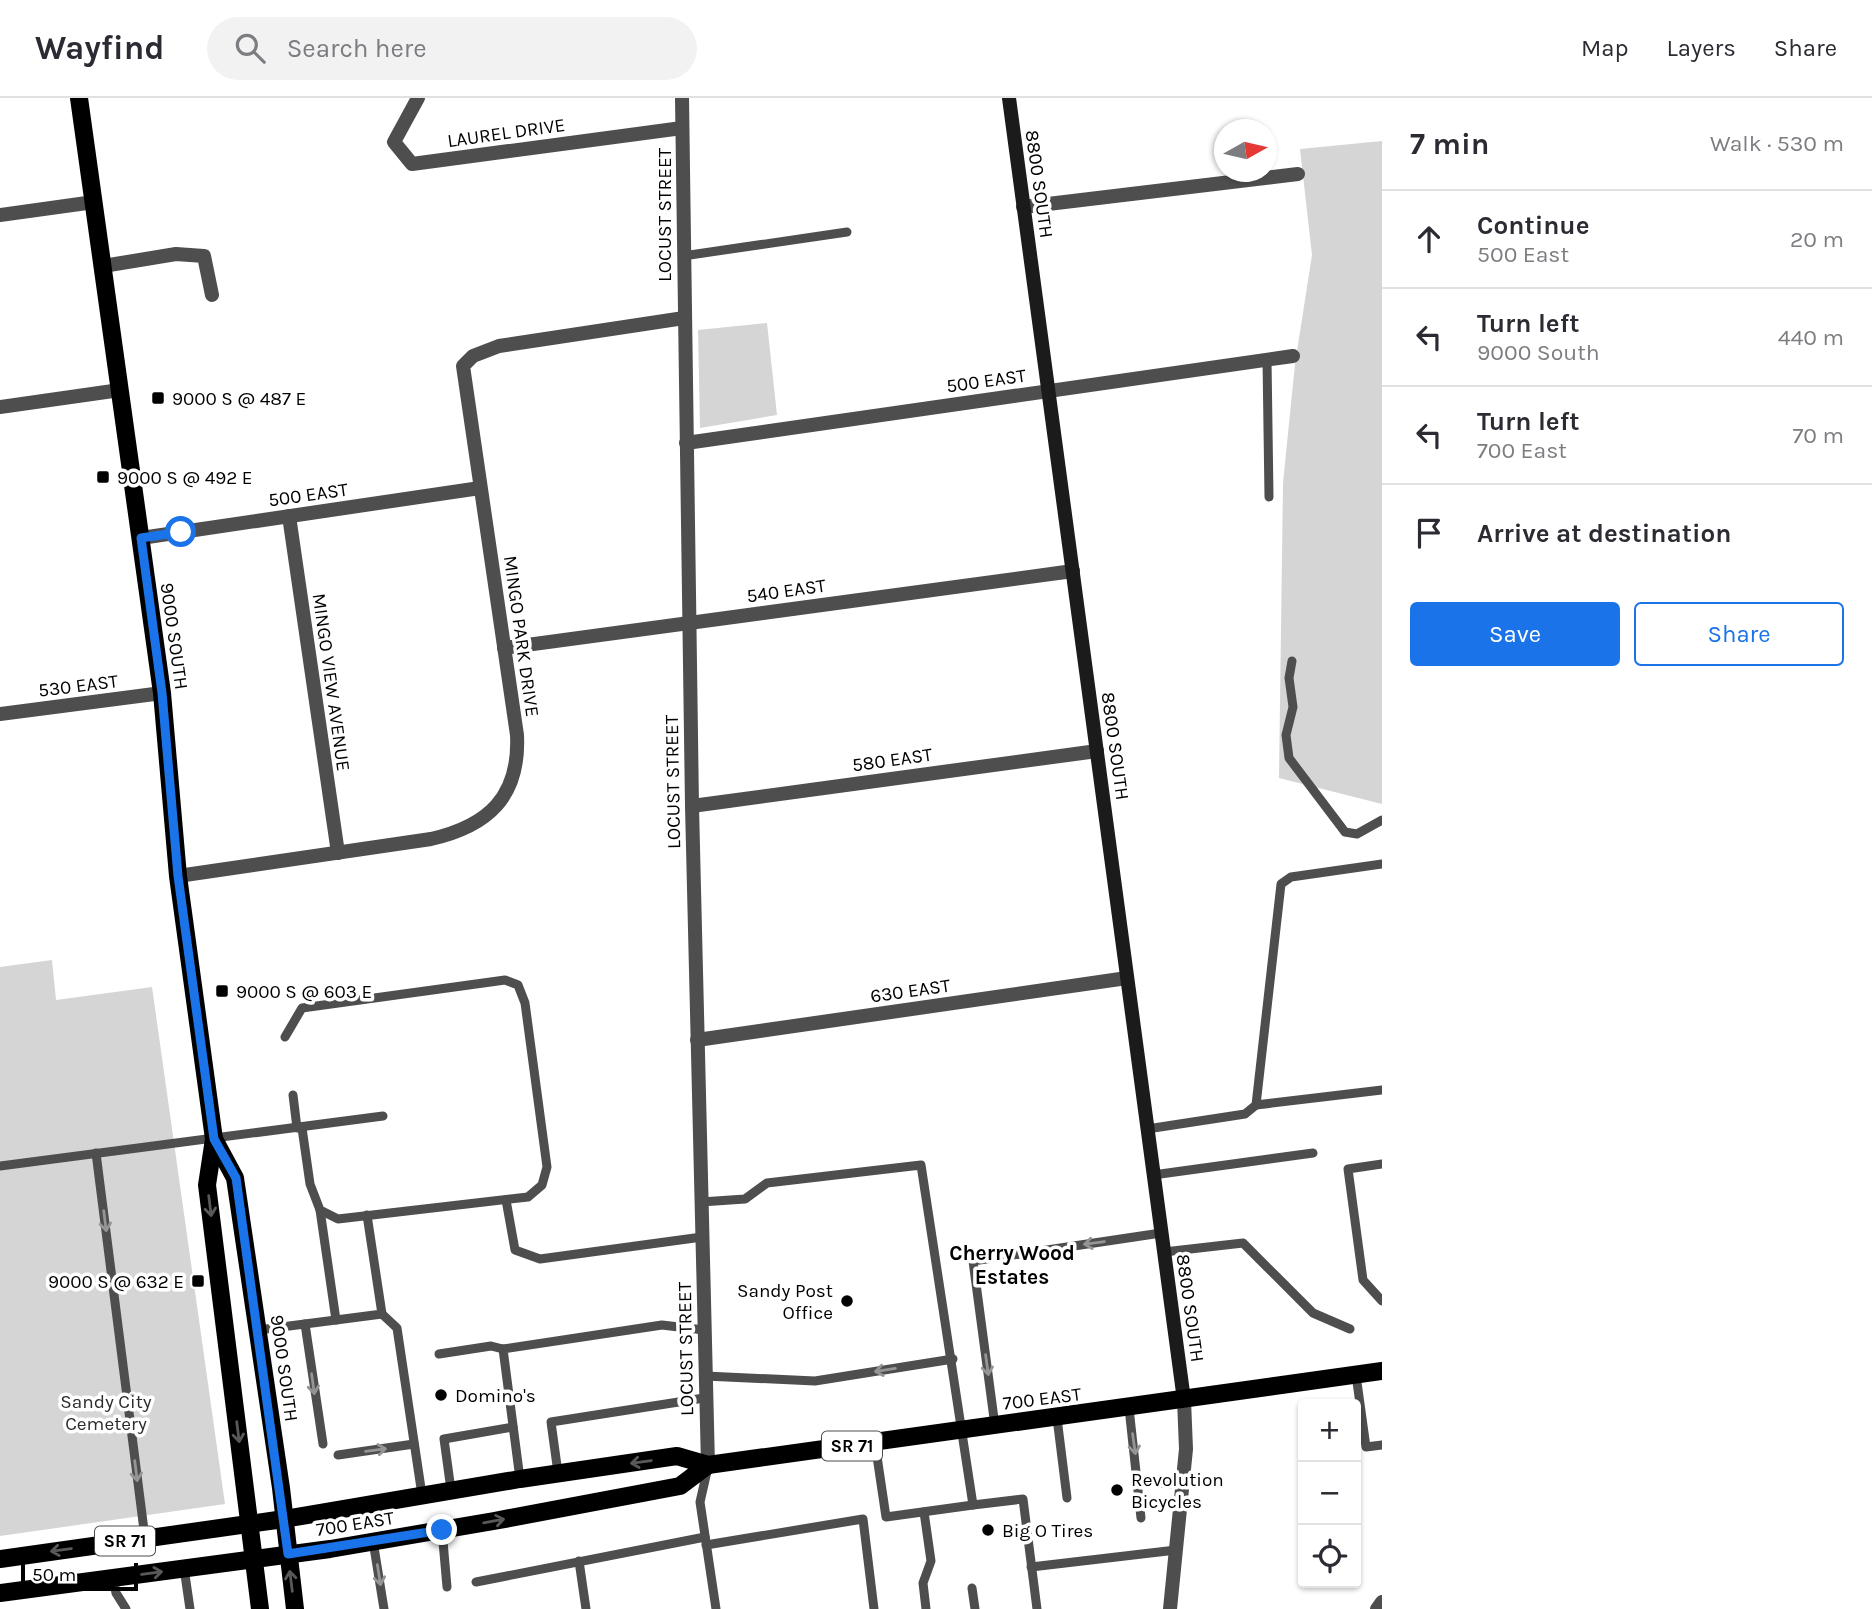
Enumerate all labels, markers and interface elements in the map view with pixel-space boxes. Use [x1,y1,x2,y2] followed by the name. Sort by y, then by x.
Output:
[207,17,697,80] search box
[35,29,165,67] text: Wayfind
[231,29,269,67] icon: search
[287,33,426,64] text: Search here
[1581,34,1629,62] text: Map
[1667,34,1736,62] text: Layers
[1774,34,1837,62] text: Share
[446,114,566,152] street label: LAUREL DRIVE
[1214,119,1277,182] north arrow
[1410,126,1490,162] text: 7 min
[1021,129,1057,240] street label: 8800 SOUTH
[1710,130,1844,157] text: Walk · 530 m
[654,147,676,282] street label: LOCUST STREET
[1477,210,1589,241] text: Continue
[1410,220,1448,258] icon: ahead
[1790,226,1844,253] text: 20 m
[1477,241,1569,268] text: 500 East
[1477,308,1579,339] text: Turn left
[1410,318,1448,356] icon: left
[1778,324,1844,351] text: 440 m
[1477,339,1600,366] text: 9000 South
[945,364,1028,397] street label: 500 EAST
[172,388,306,410] place label: 9000 S @ 487 E
[150,390,166,406] marker: 9000 S @ 487 E
[1477,406,1579,437] text: Turn left
[1410,416,1448,454] icon: left
[1793,422,1844,449] text: 70 m
[1477,437,1567,464] text: 700 East
[117,467,253,489] place label: 9000 S @ 492 E
[95,469,111,485] marker: 9000 S @ 492 E
[267,478,350,511] street label: 500 EAST
[1410,514,1448,552] icon: arrive
[165,516,196,547] route start
[1477,518,1731,549] text: Arrive at destination
[499,554,543,718] street label: MINGO PARK DRIVE
[745,574,828,607] street label: 540 EAST
[156,581,192,691] street label: 9000 SOUTH
[308,592,354,773] street label: MINGO VIEW AVENUE
[1410,602,1620,666] button: Save
[1634,602,1844,666] button: Share
[37,670,120,702] street label: 530 EAST
[1097,691,1133,802] street label: 8800 SOUTH
[661,714,685,849] street label: LOCUST STREET
[851,743,934,777] street label: 580 EAST
[869,974,952,1007] street label: 630 EAST
[236,981,372,1003] place label: 9000 S @ 603 E
[214,983,230,999] marker: 9000 S @ 603 E
[203,1194,216,1217] one-way arrow
[98,1209,111,1232] one-way arrow
[1083,1237,1106,1250] one-way arrow
[949,1241,1075,1289] district label: Cherry Wood Estates
[1172,1253,1208,1364] street label: 8800 SOUTH
[48,1271,184,1293] place label: 9000 S @ 632 E
[190,1273,206,1289] marker: 9000 S @ 632 E
[737,1280,833,1324] place label: Sandy Post Office
[674,1281,698,1416] street label: LOCUST STREET
[839,1293,855,1309] marker: Sandy Post Office
[266,1313,302,1423] street label: 9000 SOUTH
[981,1353,994,1376] one-way arrow
[874,1364,897,1377] one-way arrow
[307,1372,320,1395] one-way arrow
[1002,1383,1083,1415] street label: 700 EAST
[455,1385,536,1407] place label: Domino's
[433,1387,449,1403] marker: Domino's
[60,1391,152,1435] park label: Sandy City Cemetery
[1298,1399,1361,1588] map controls
[1298,1399,1361,1462] button: +
[232,1420,245,1443] one-way arrow
[822,1432,882,1461] road number: SR 71
[1127,1433,1140,1455] one-way arrow
[364,1443,387,1456] one-way arrow
[631,1455,653,1468] one-way arrow
[130,1459,143,1482] one-way arrow
[1298,1462,1361,1525] button: −
[1131,1469,1224,1513] place label: Revolution Bicycles
[1109,1482,1125,1498] marker: Revolution Bicycles
[315,1507,396,1541] street label: 700 EAST
[426,1514,457,1545] route end
[482,1514,505,1527] one-way arrow
[1002,1520,1093,1542] place label: Big O Tires
[980,1522,996,1538] marker: Big O Tires
[1298,1525,1361,1588] button: locate
[95,1526,155,1556] road number: SR 71
[50,1544,73,1557] one-way arrow
[21,1560,138,1592] scale bar
[373,1563,386,1586] one-way arrow
[32,1564,76,1586] text: 50 m
[140,1566,163,1579] one-way arrow
[285,1571,298,1593] one-way arrow

